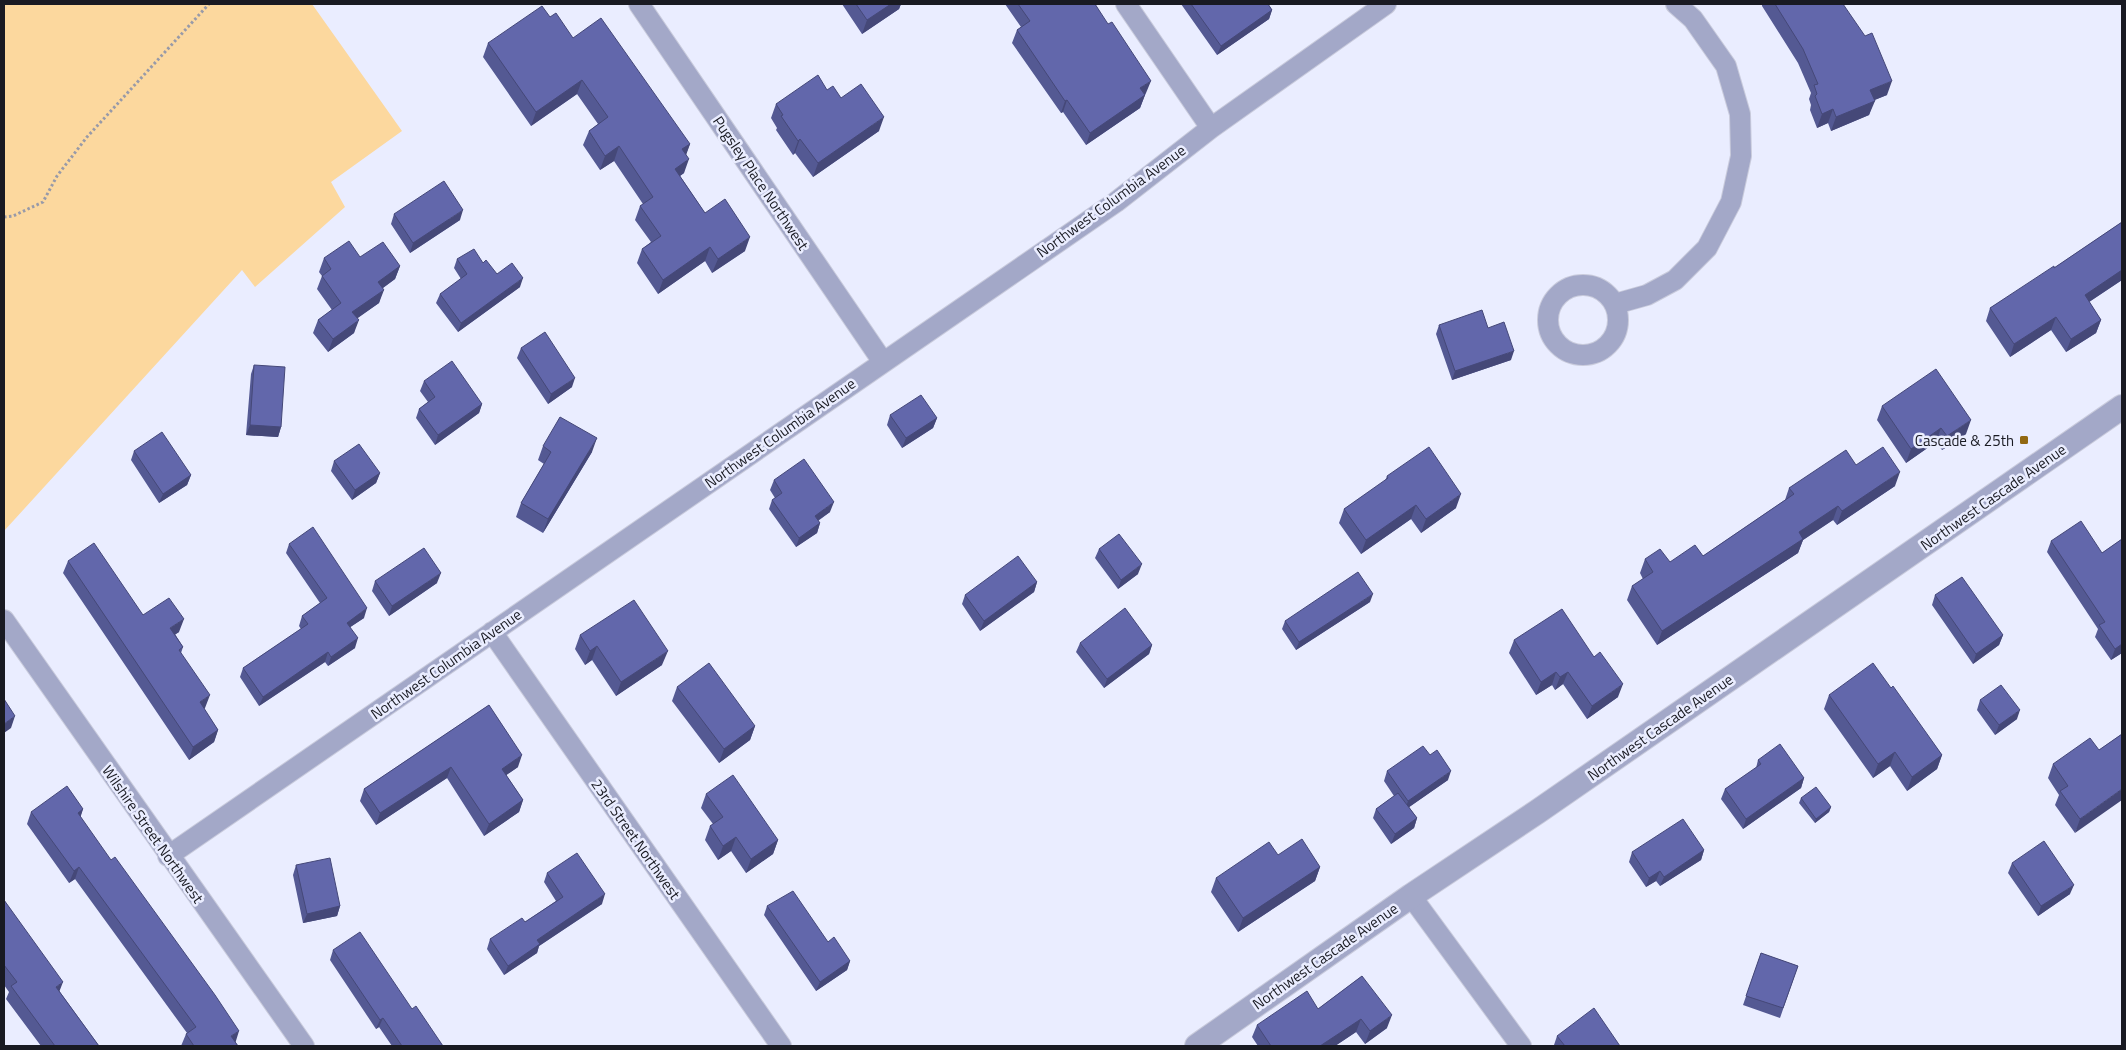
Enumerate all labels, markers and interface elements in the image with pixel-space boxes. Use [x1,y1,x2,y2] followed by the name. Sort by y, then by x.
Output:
[707,111,815,255] street label: Pugsley Place Northwest
[1032,139,1190,263] street label: Northwest Columbia Avenue
[700,372,860,494] street label: Northwest Columbia Avenue
[1915,429,2014,452] place label: Cascade & 25th
[2018,434,2030,446] marker: Cascade & 25th
[1915,438,2071,556] street label: Northwest Cascade Avenue
[366,603,526,725] street label: Northwest Columbia Avenue
[1582,668,1738,786] street label: Northwest Cascade Avenue
[97,760,210,908] street label: Wilshire Street Northwest
[586,774,687,905] street label: 23rd Street Northwest
[1247,897,1403,1015] street label: Northwest Cascade Avenue

